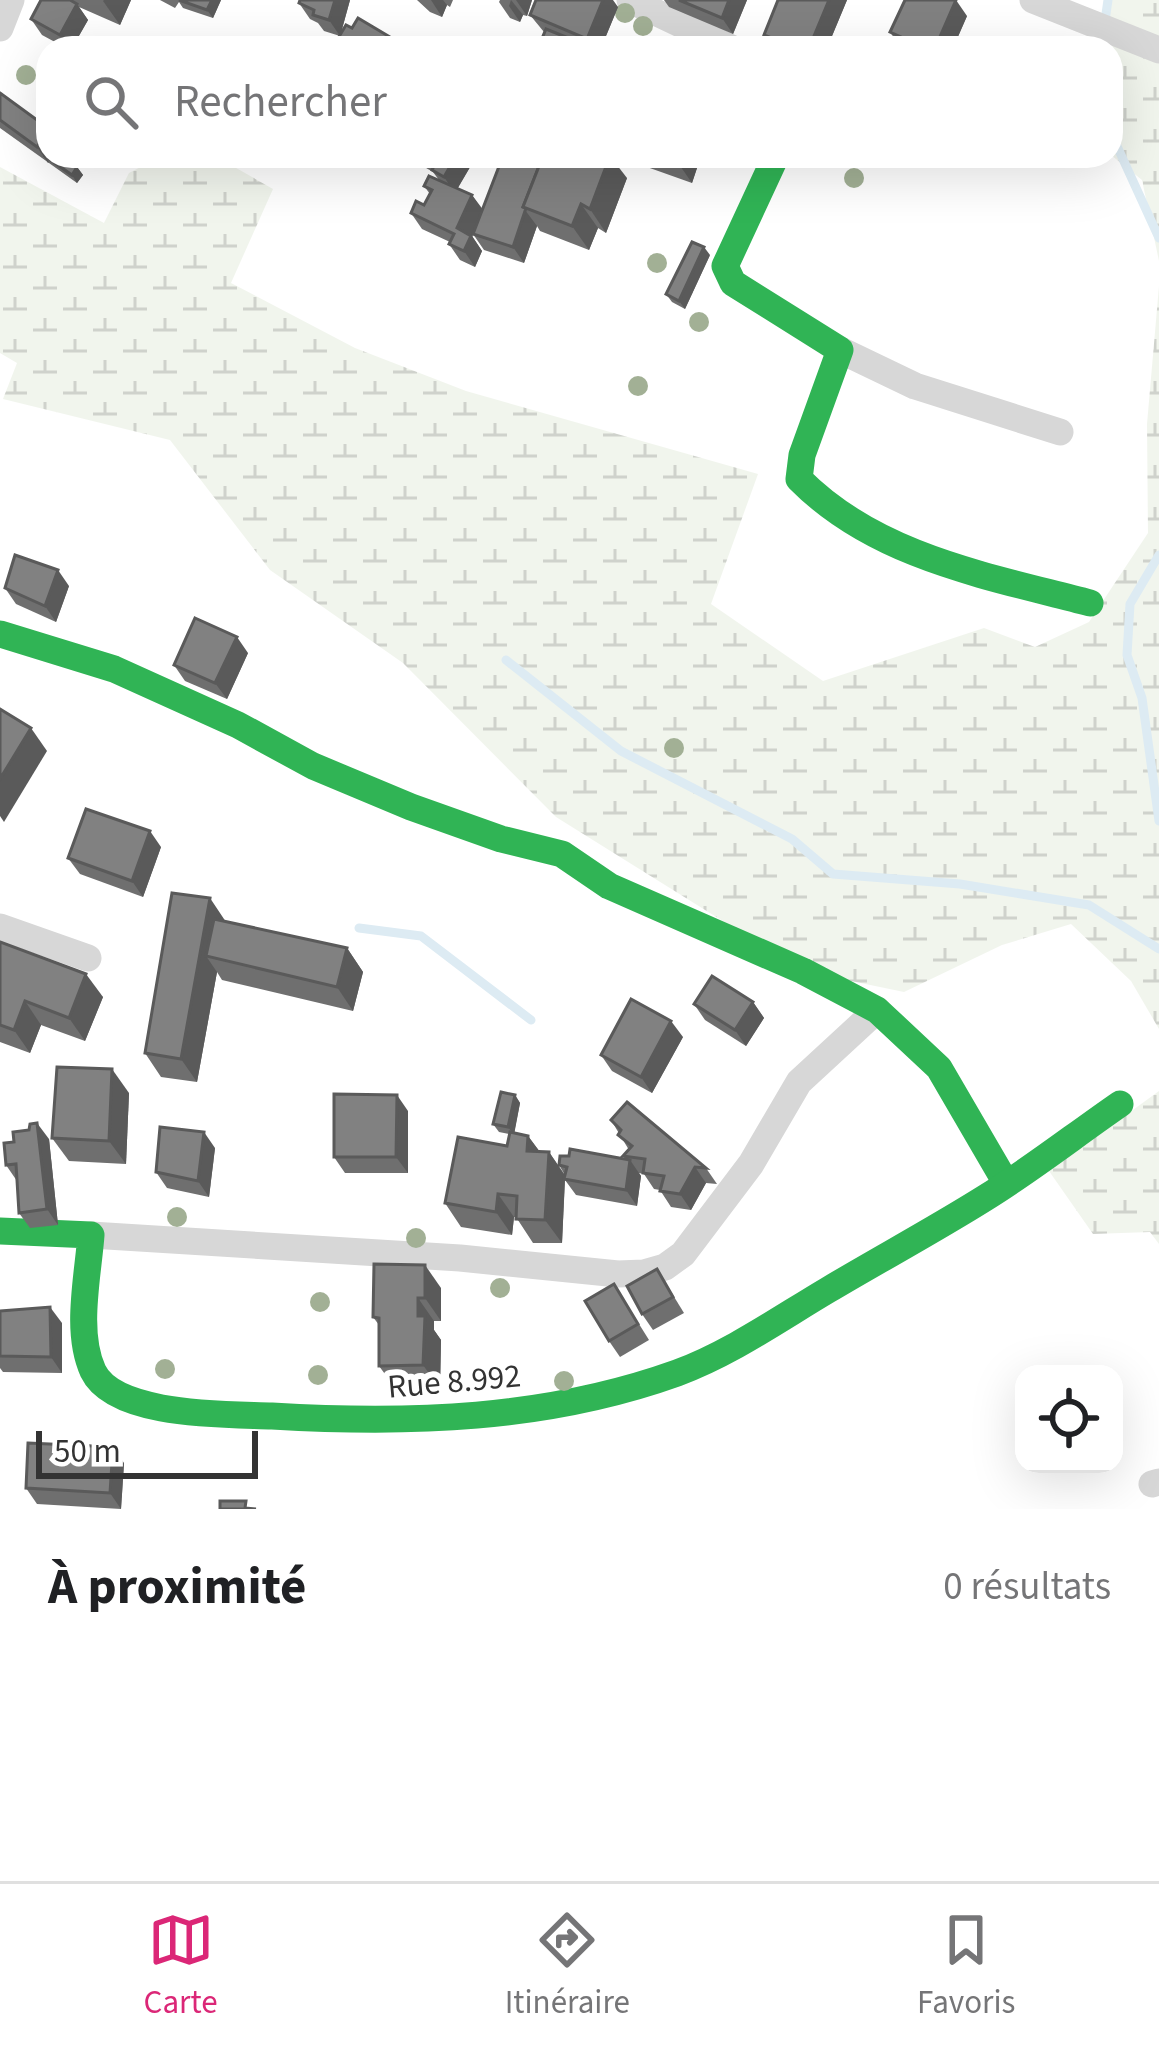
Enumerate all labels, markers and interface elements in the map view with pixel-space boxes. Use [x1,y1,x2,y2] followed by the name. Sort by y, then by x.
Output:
[36,36,1123,168] search box
[78,69,144,135] icon: search
[174,70,387,134] text: Rechercher
[386,1352,523,1411] street label: Rue 8.992
[1015,1365,1123,1473] map controls
[1015,1365,1123,1473] button: locate
[36,1425,258,1478] scale bar
[54,1428,121,1475] text: 50 m
[48,1551,306,1623] text: À proximité
[943,1559,1111,1615] text: 0 résultats
[144,1907,218,2026] tab: Carte
[505,1907,630,2026] tab: Itinéraire
[917,1907,1015,2026] tab: Favoris

